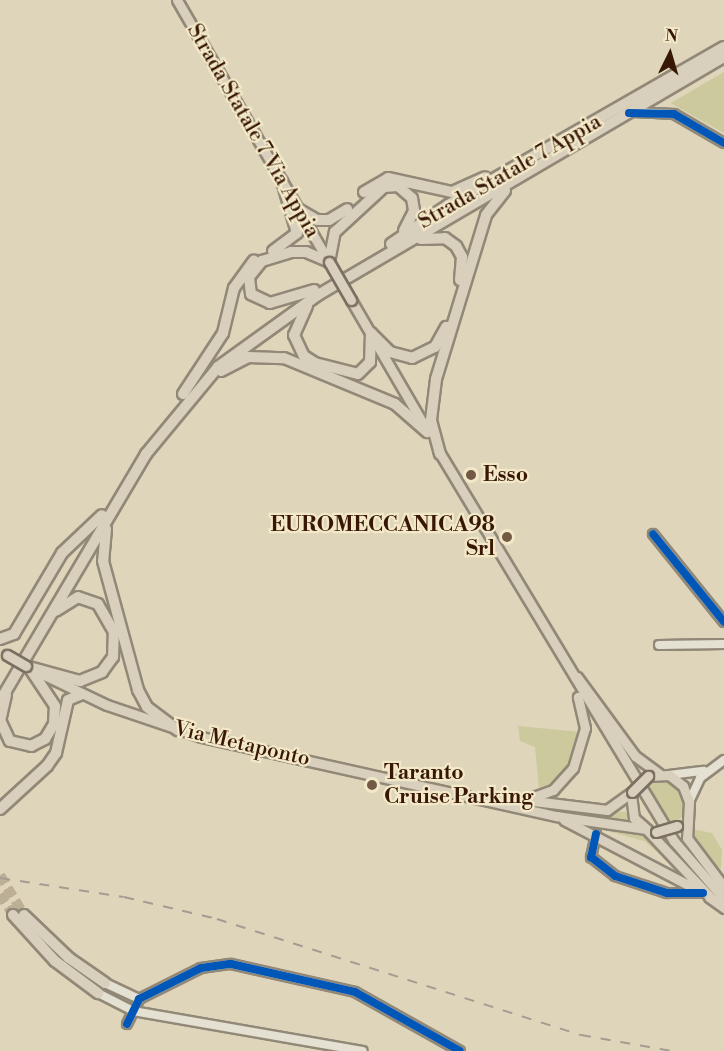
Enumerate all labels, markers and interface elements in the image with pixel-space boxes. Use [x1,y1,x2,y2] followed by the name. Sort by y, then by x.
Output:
[181,20,325,242] street label: Strada Statale 7 Via Appia
[640,24,700,84] north arrow
[664,26,679,47] text: N
[414,109,606,235] street label: Strada Statale 7 Appia
[483,462,528,488] place label: Esso
[464,468,478,482] marker: Esso
[270,512,495,562] place label: EUROMECCANICA98 Srl
[500,530,514,544] marker: EUROMECCANICA98 Srl
[172,716,312,772] street label: Via Metaponto
[384,760,533,810] place label: Taranto Cruise Parking
[365,778,379,792] marker: Taranto Cruise Parking

